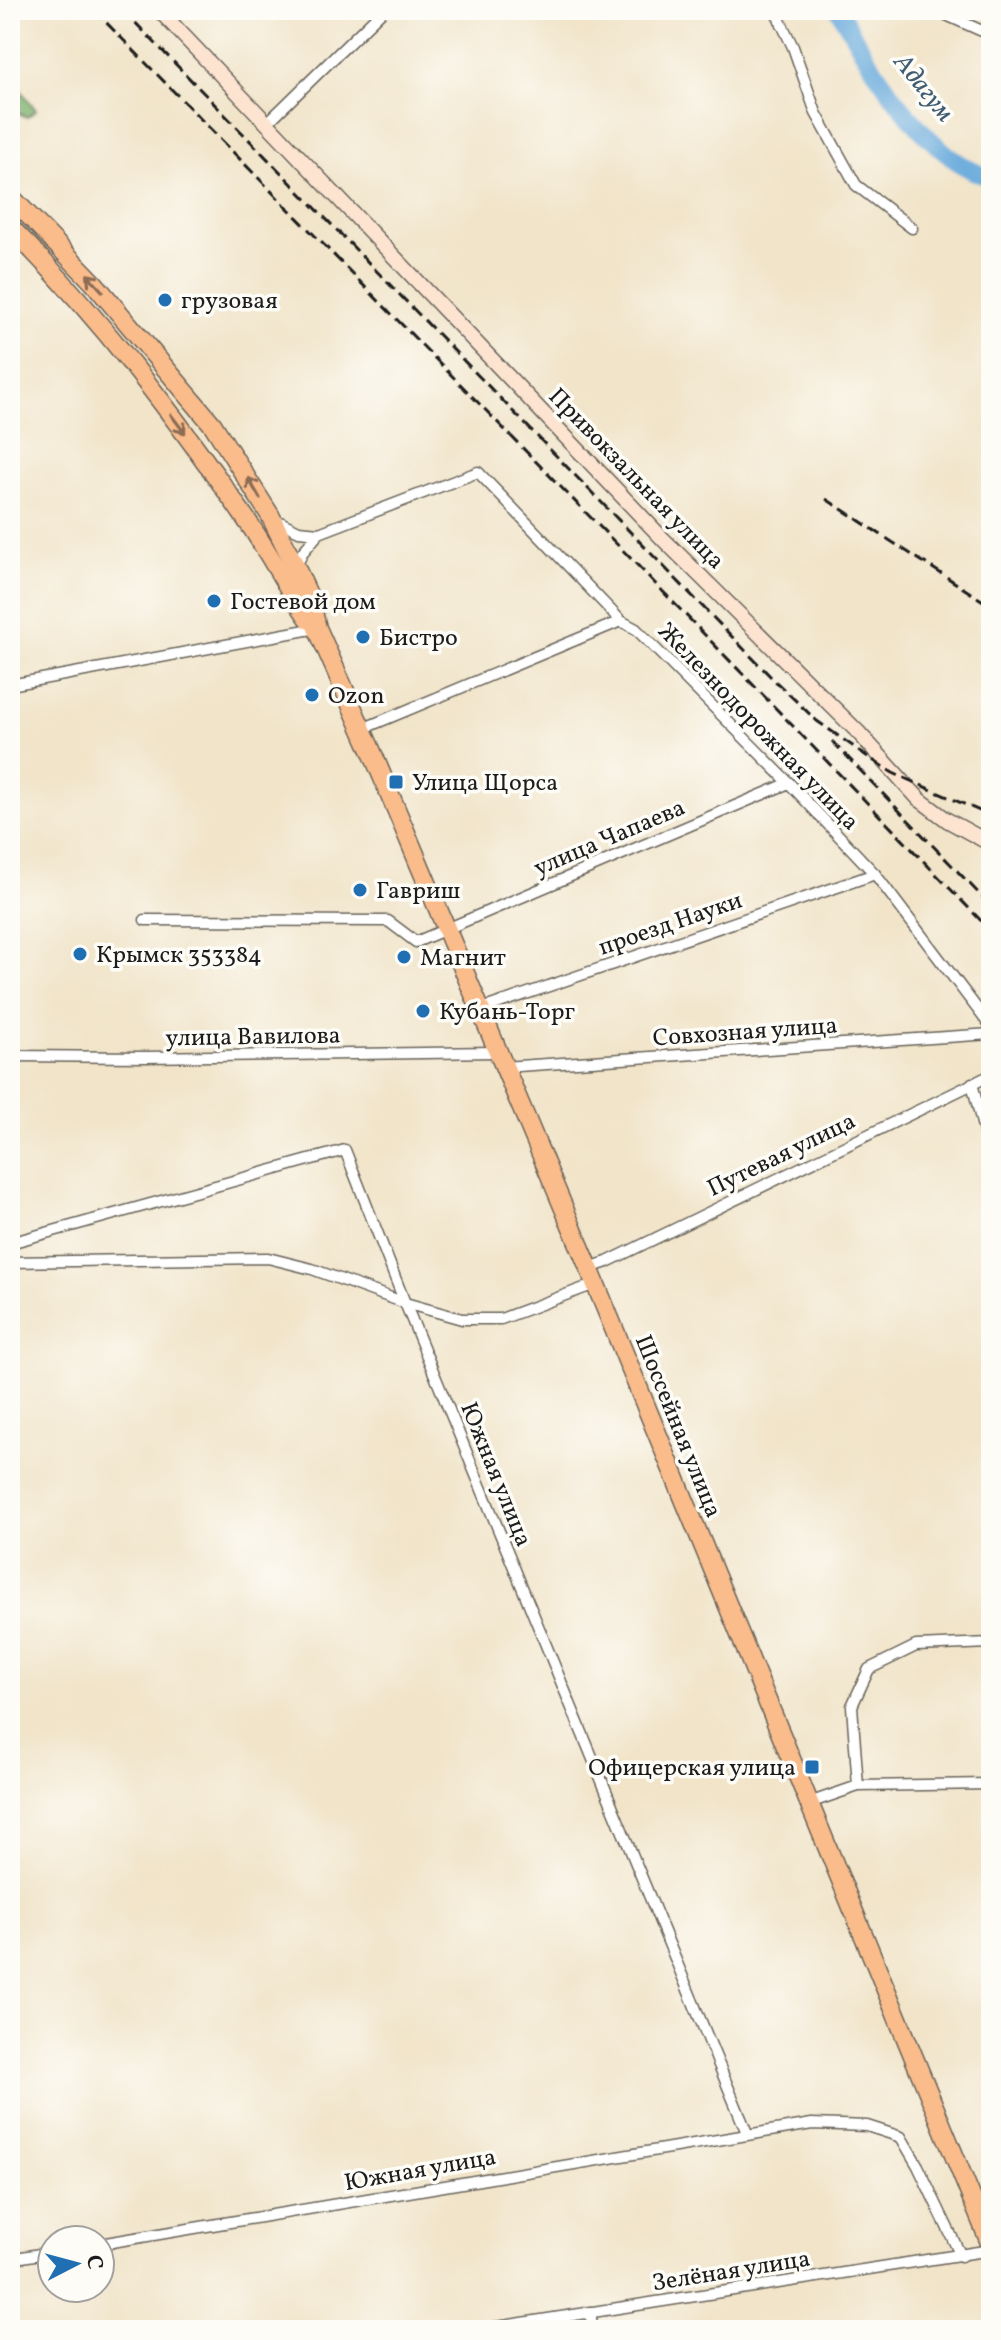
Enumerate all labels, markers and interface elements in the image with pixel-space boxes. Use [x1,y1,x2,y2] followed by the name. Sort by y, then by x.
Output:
[884,45,962,130] water label: Адагум
[86,274,104,294] one-way arrow
[181,285,278,319] place label: грузовая
[156,291,174,309] marker: грузовая
[540,381,731,578] street label: Привокзальная улица
[169,413,186,434] one-way arrow
[246,477,262,500] one-way arrow
[230,586,376,620] place label: Гостевой дом
[205,592,223,610] marker: Гостевой дом
[649,616,866,839] street label: Железнодорожная улица
[379,622,458,656] place label: Бистро
[354,628,372,646] marker: Бистро
[328,680,385,714] place label: Ozon
[303,686,321,704] marker: Ozon
[412,767,558,801] place label: Улица Щорса
[387,773,405,791] marker: Улица Щорса
[529,792,691,886] street label: улица Чапаева
[376,875,461,909] place label: Гавриш
[351,881,369,899] marker: Гавриш
[594,884,747,965] street label: проезд Науки
[96,939,262,973] place label: Крымск 353384
[420,942,506,976] place label: Магнит
[71,945,89,963] marker: Крымск 353384
[395,948,413,966] marker: Магнит
[439,996,575,1030] place label: Кубань-Торг
[414,1002,432,1020] marker: Кубань-Торг
[652,1010,839,1056] street label: Совхозная улица
[165,1019,341,1057] street label: улица Вавилова
[702,1105,862,1206] street label: Путевая улица
[625,1330,729,1523] street label: Шоссейная улица
[451,1397,540,1552] street label: Южная улица
[588,1752,796,1786] place label: Офицерская улица
[803,1758,821,1776] marker: Офицерская улица
[342,2141,499,2201] street label: Южная улица
[36,2224,116,2304] north arrow
[650,2243,813,2301] street label: Зелёная улица
[77,2254,110,2271] text: С

